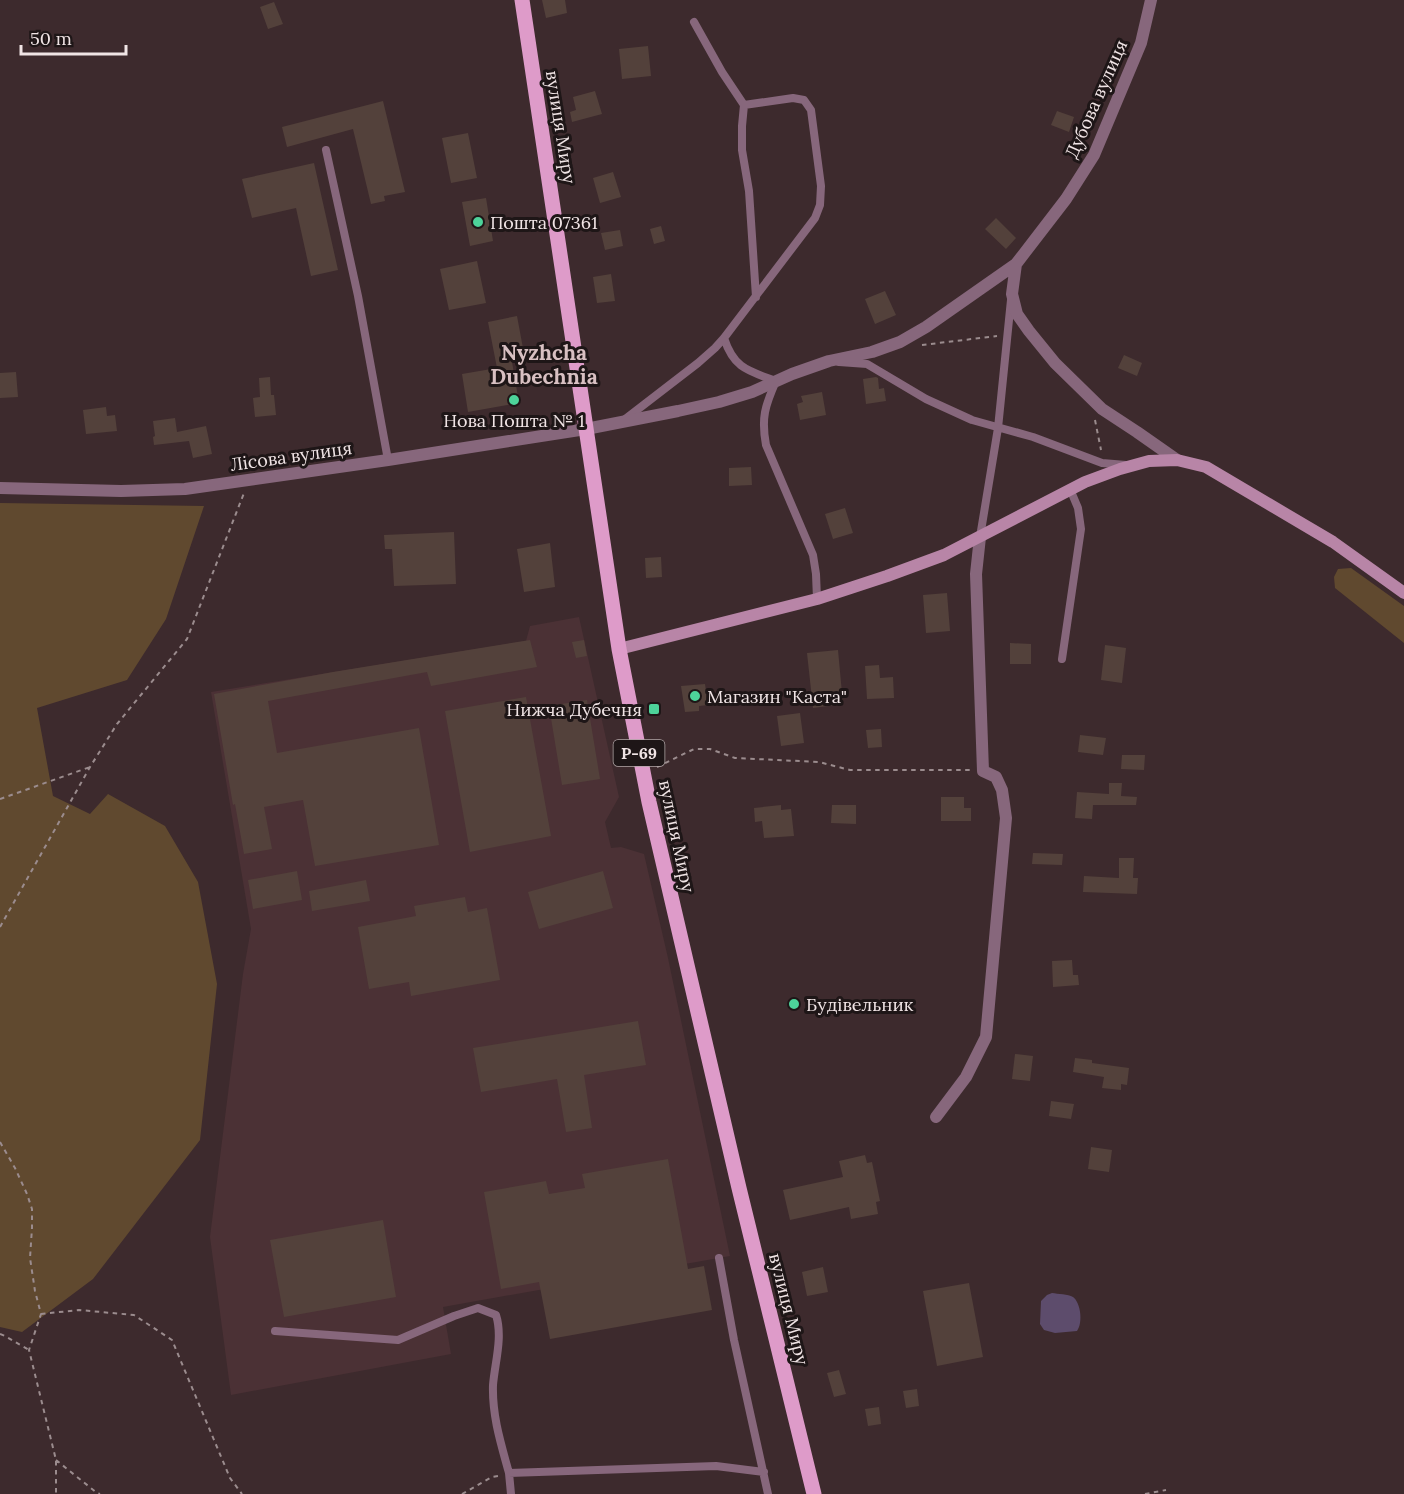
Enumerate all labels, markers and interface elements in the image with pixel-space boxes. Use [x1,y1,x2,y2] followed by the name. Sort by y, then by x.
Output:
[21,18,126,56] scale bar
[30,27,72,50] text: 50 m
[1060,36,1132,162] street label: Дубова вулиця
[541,69,581,186] street label: вулиця Миру
[490,211,598,234] place label: Пошта 07361
[471,215,485,229] marker: Пошта 07361
[490,339,598,390] district label: Nyzhcha Dubechnia
[507,393,521,407] marker: Нова Пошта № 1
[443,409,585,432] place label: Нова Пошта № 1
[229,436,353,476] street label: Лісова вулиця
[707,685,847,708] place label: Магазин "Каста"
[688,689,702,703] marker: Магазин "Каста"
[506,698,642,721] place label: Нижча Дубечня
[647,702,661,716] marker: Нижча Дубечня
[614,740,664,766] road number: Р-69
[654,778,700,895] street label: вулиця Миру
[806,993,914,1016] place label: Будівельник
[787,997,801,1011] marker: Будівельник
[764,1251,814,1368] street label: вулиця Миру

